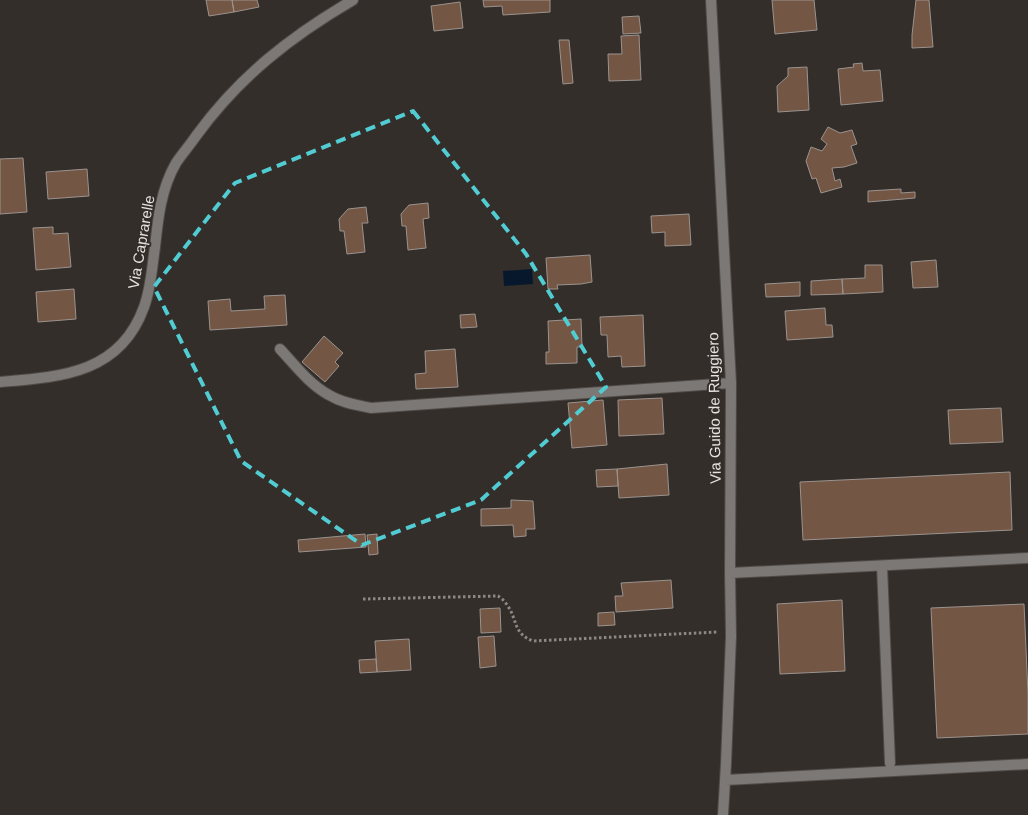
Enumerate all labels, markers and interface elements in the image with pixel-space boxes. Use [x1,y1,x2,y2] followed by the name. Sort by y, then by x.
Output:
[124,194,158,290] street label: Via Caprarelle
[704,332,724,484] street label: Via Guido de Ruggiero

